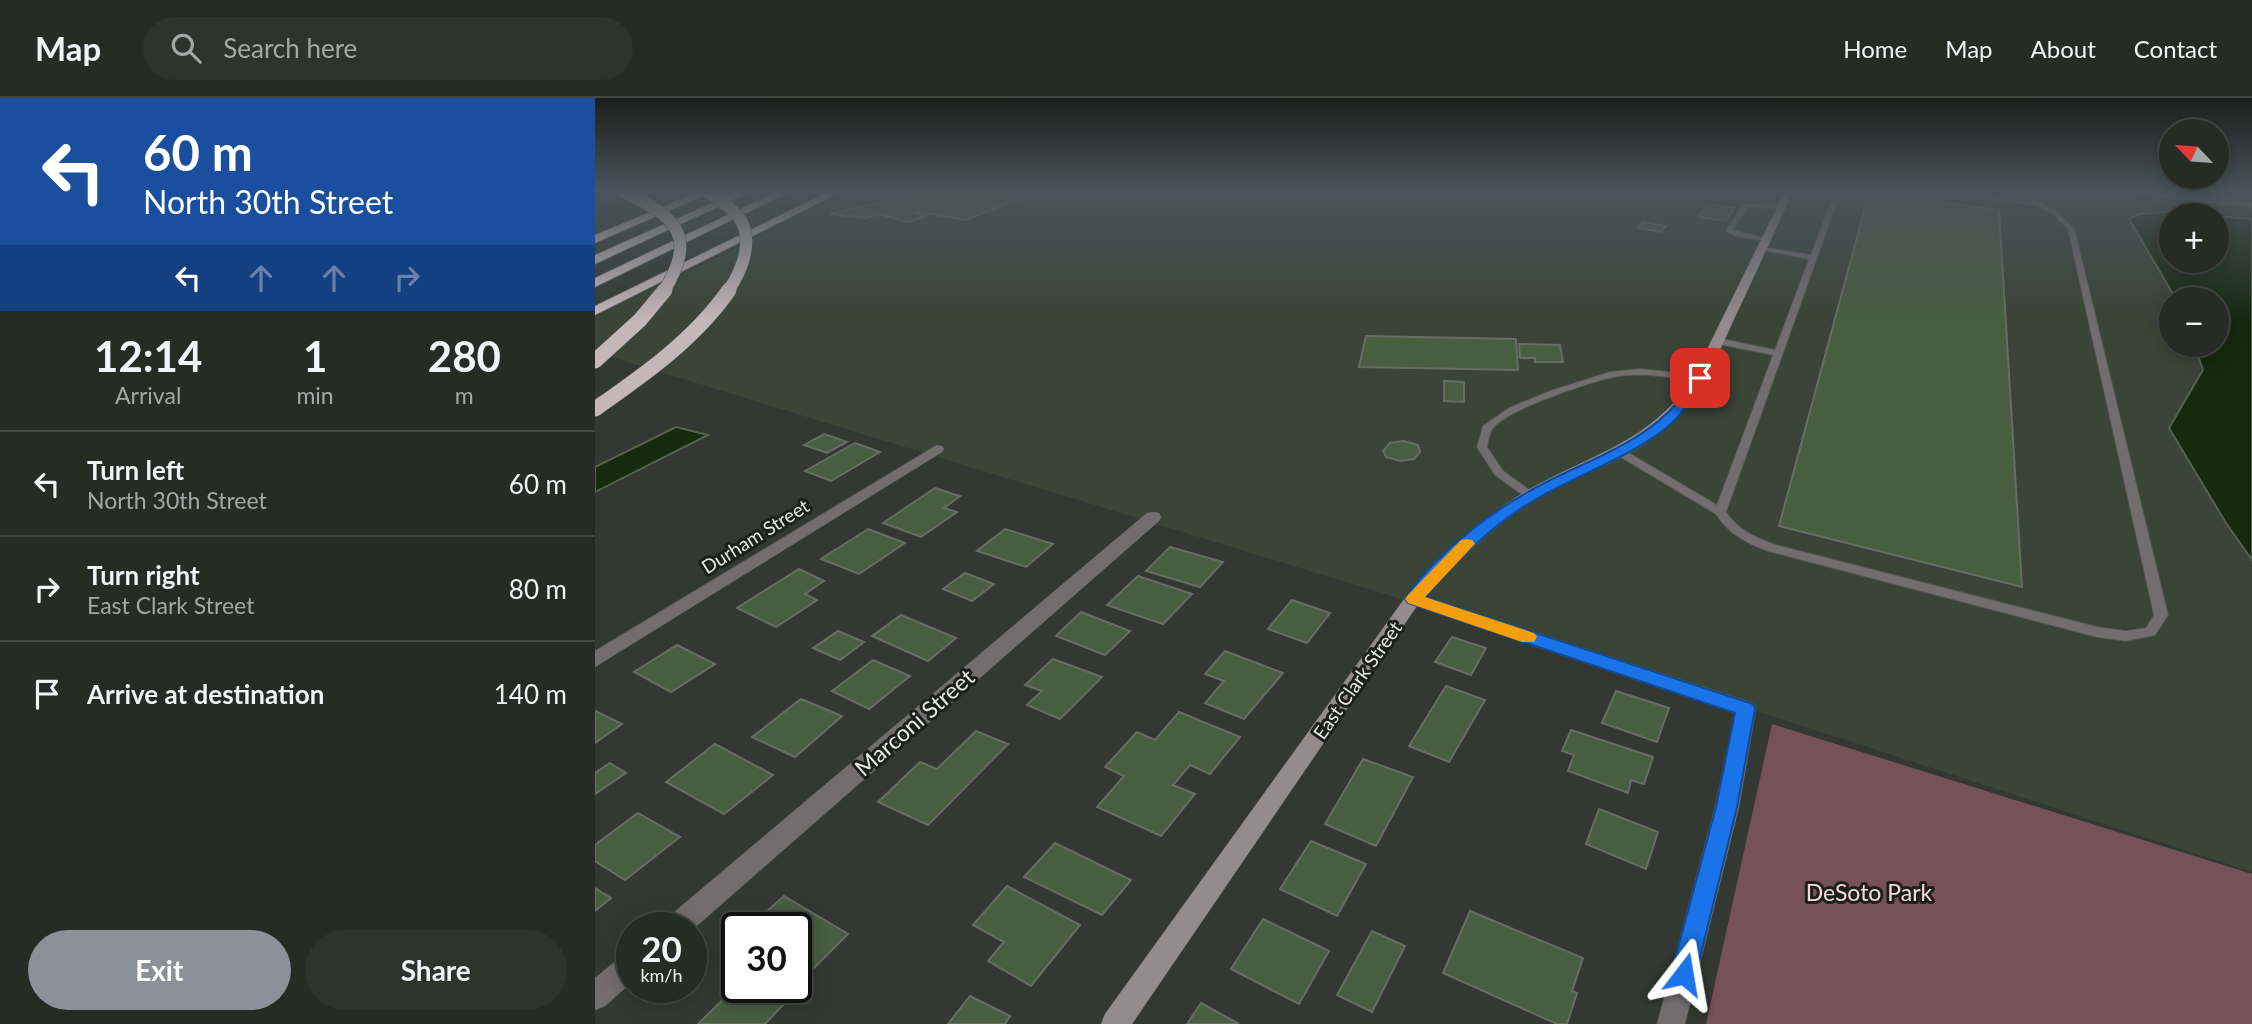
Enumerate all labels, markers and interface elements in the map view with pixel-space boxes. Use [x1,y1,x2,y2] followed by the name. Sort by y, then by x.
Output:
[143,17,633,80] search box
[35,28,101,68] text: Map
[167,29,205,67] icon: search
[223,32,357,64] text: Search here
[1843,34,1907,63] text: Home
[1945,34,1993,63] text: Map
[2031,34,2096,63] text: About
[2134,34,2217,63] text: Contact
[2159,119,2229,189] north arrow
[2159,119,2229,357] map controls
[143,123,253,181] text: 60 m
[28,126,119,217] icon: left
[143,182,393,221] text: North 30th Street
[2159,203,2229,273] button: +
[169,259,207,297] icon: left
[242,259,280,297] icon: ahead
[315,259,353,297] icon: ahead
[388,259,426,297] icon: right
[2159,287,2229,357] button: −
[94,331,202,381] text: 12:14
[303,331,327,381] text: 1
[428,331,501,381] text: 280
[1670,348,1730,408] pin
[1681,359,1719,397] icon: arrive
[115,381,181,409] text: Arrival
[296,381,334,409] text: min
[455,381,474,409] text: m
[87,454,184,486] text: Turn left
[28,465,66,503] icon: left
[509,468,567,500] text: 60 m
[87,486,267,514] text: North 30th Street
[697,494,813,578] street label: Durham Street
[87,559,200,591] text: Turn right
[28,570,66,608] icon: right
[509,573,567,605] text: 80 m
[87,591,254,619] text: East Clark Street
[1308,617,1406,743] street label: East Clark Street
[849,662,980,781] street label: Marconi Street
[28,675,66,713] icon: arrive
[87,678,324,710] text: Arrive at destination
[494,678,567,710] text: 140 m
[1806,878,1933,906] park label: DeSoto Park
[721,912,812,1003] speed limit sign: 30
[641,927,682,969] text: 20
[28,930,291,1010] button: Exit
[305,930,567,1010] button: Share
[1647,937,1721,1011] position arrow
[640,964,683,986] text: km/h

